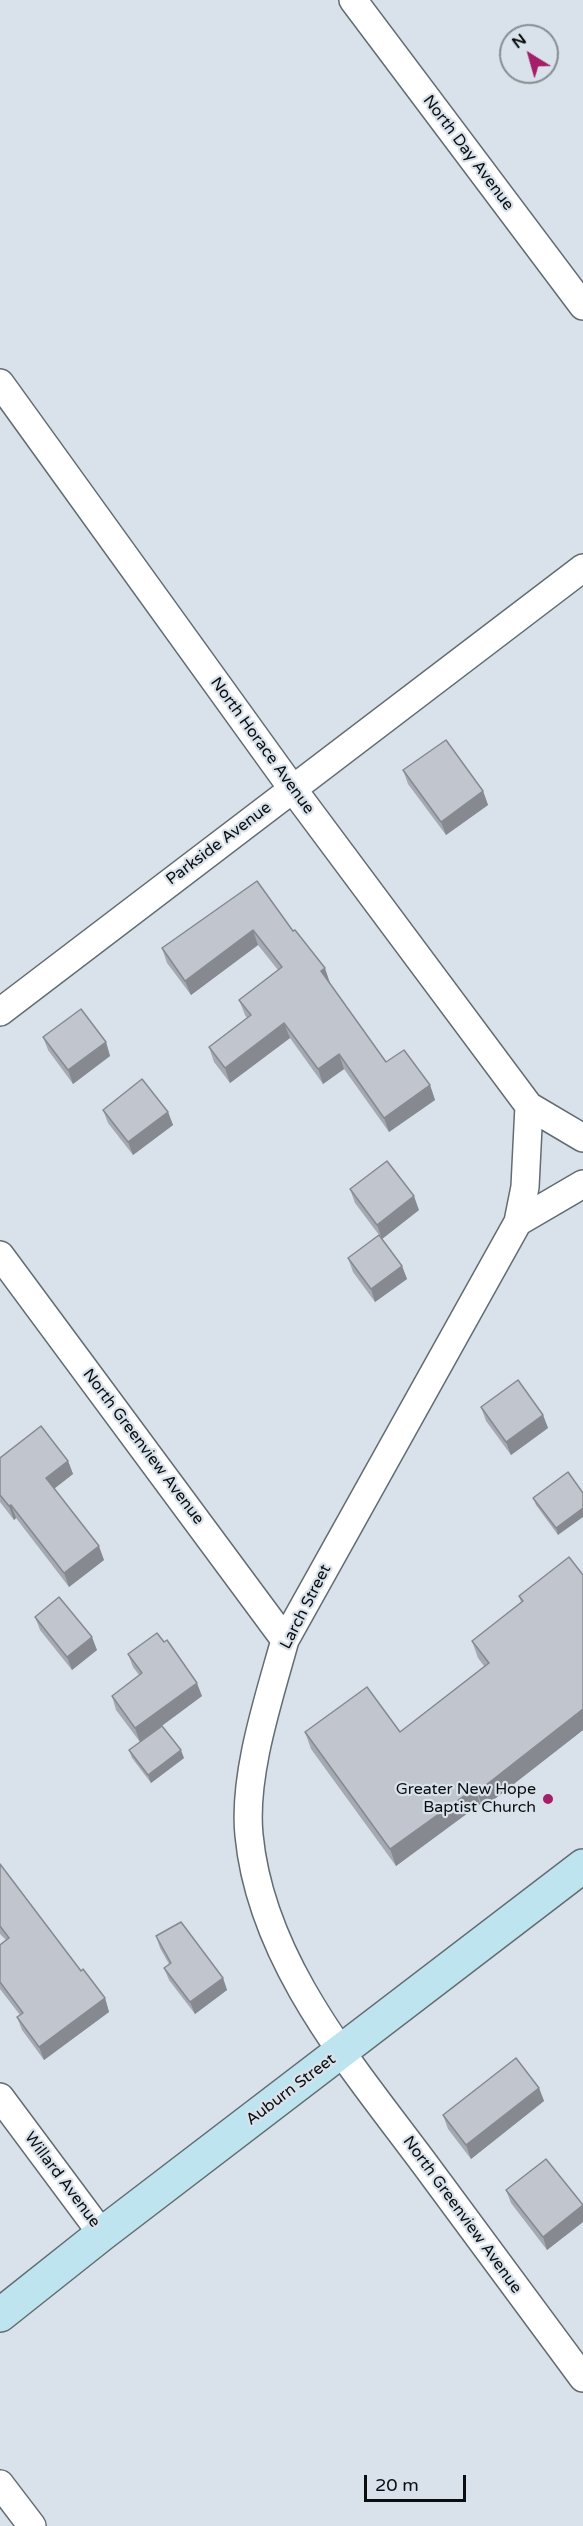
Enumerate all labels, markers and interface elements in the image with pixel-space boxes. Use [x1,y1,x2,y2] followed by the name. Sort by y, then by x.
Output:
[499,24,559,84] north arrow
[508,29,531,53] text: N
[418,92,518,214] street label: North Day Avenue
[206,674,318,818] street label: North Horace Avenue
[163,798,275,890] street label: Parkside Avenue
[78,1365,208,1529] street label: North Greenview Avenue
[277,1562,335,1652] street label: Larch Street
[396,1780,536,1818] place label: Greater New Hope Baptist Church
[541,1792,555,1806] marker: Greater New Hope Baptist Church
[242,2050,340,2130] street label: Auburn Street
[20,2129,104,2231] street label: Willard Avenue
[398,2133,526,2297] street label: North Greenview Avenue
[367,2463,469,2501] scale bar
[375,2474,419,2496] text: 20 m

